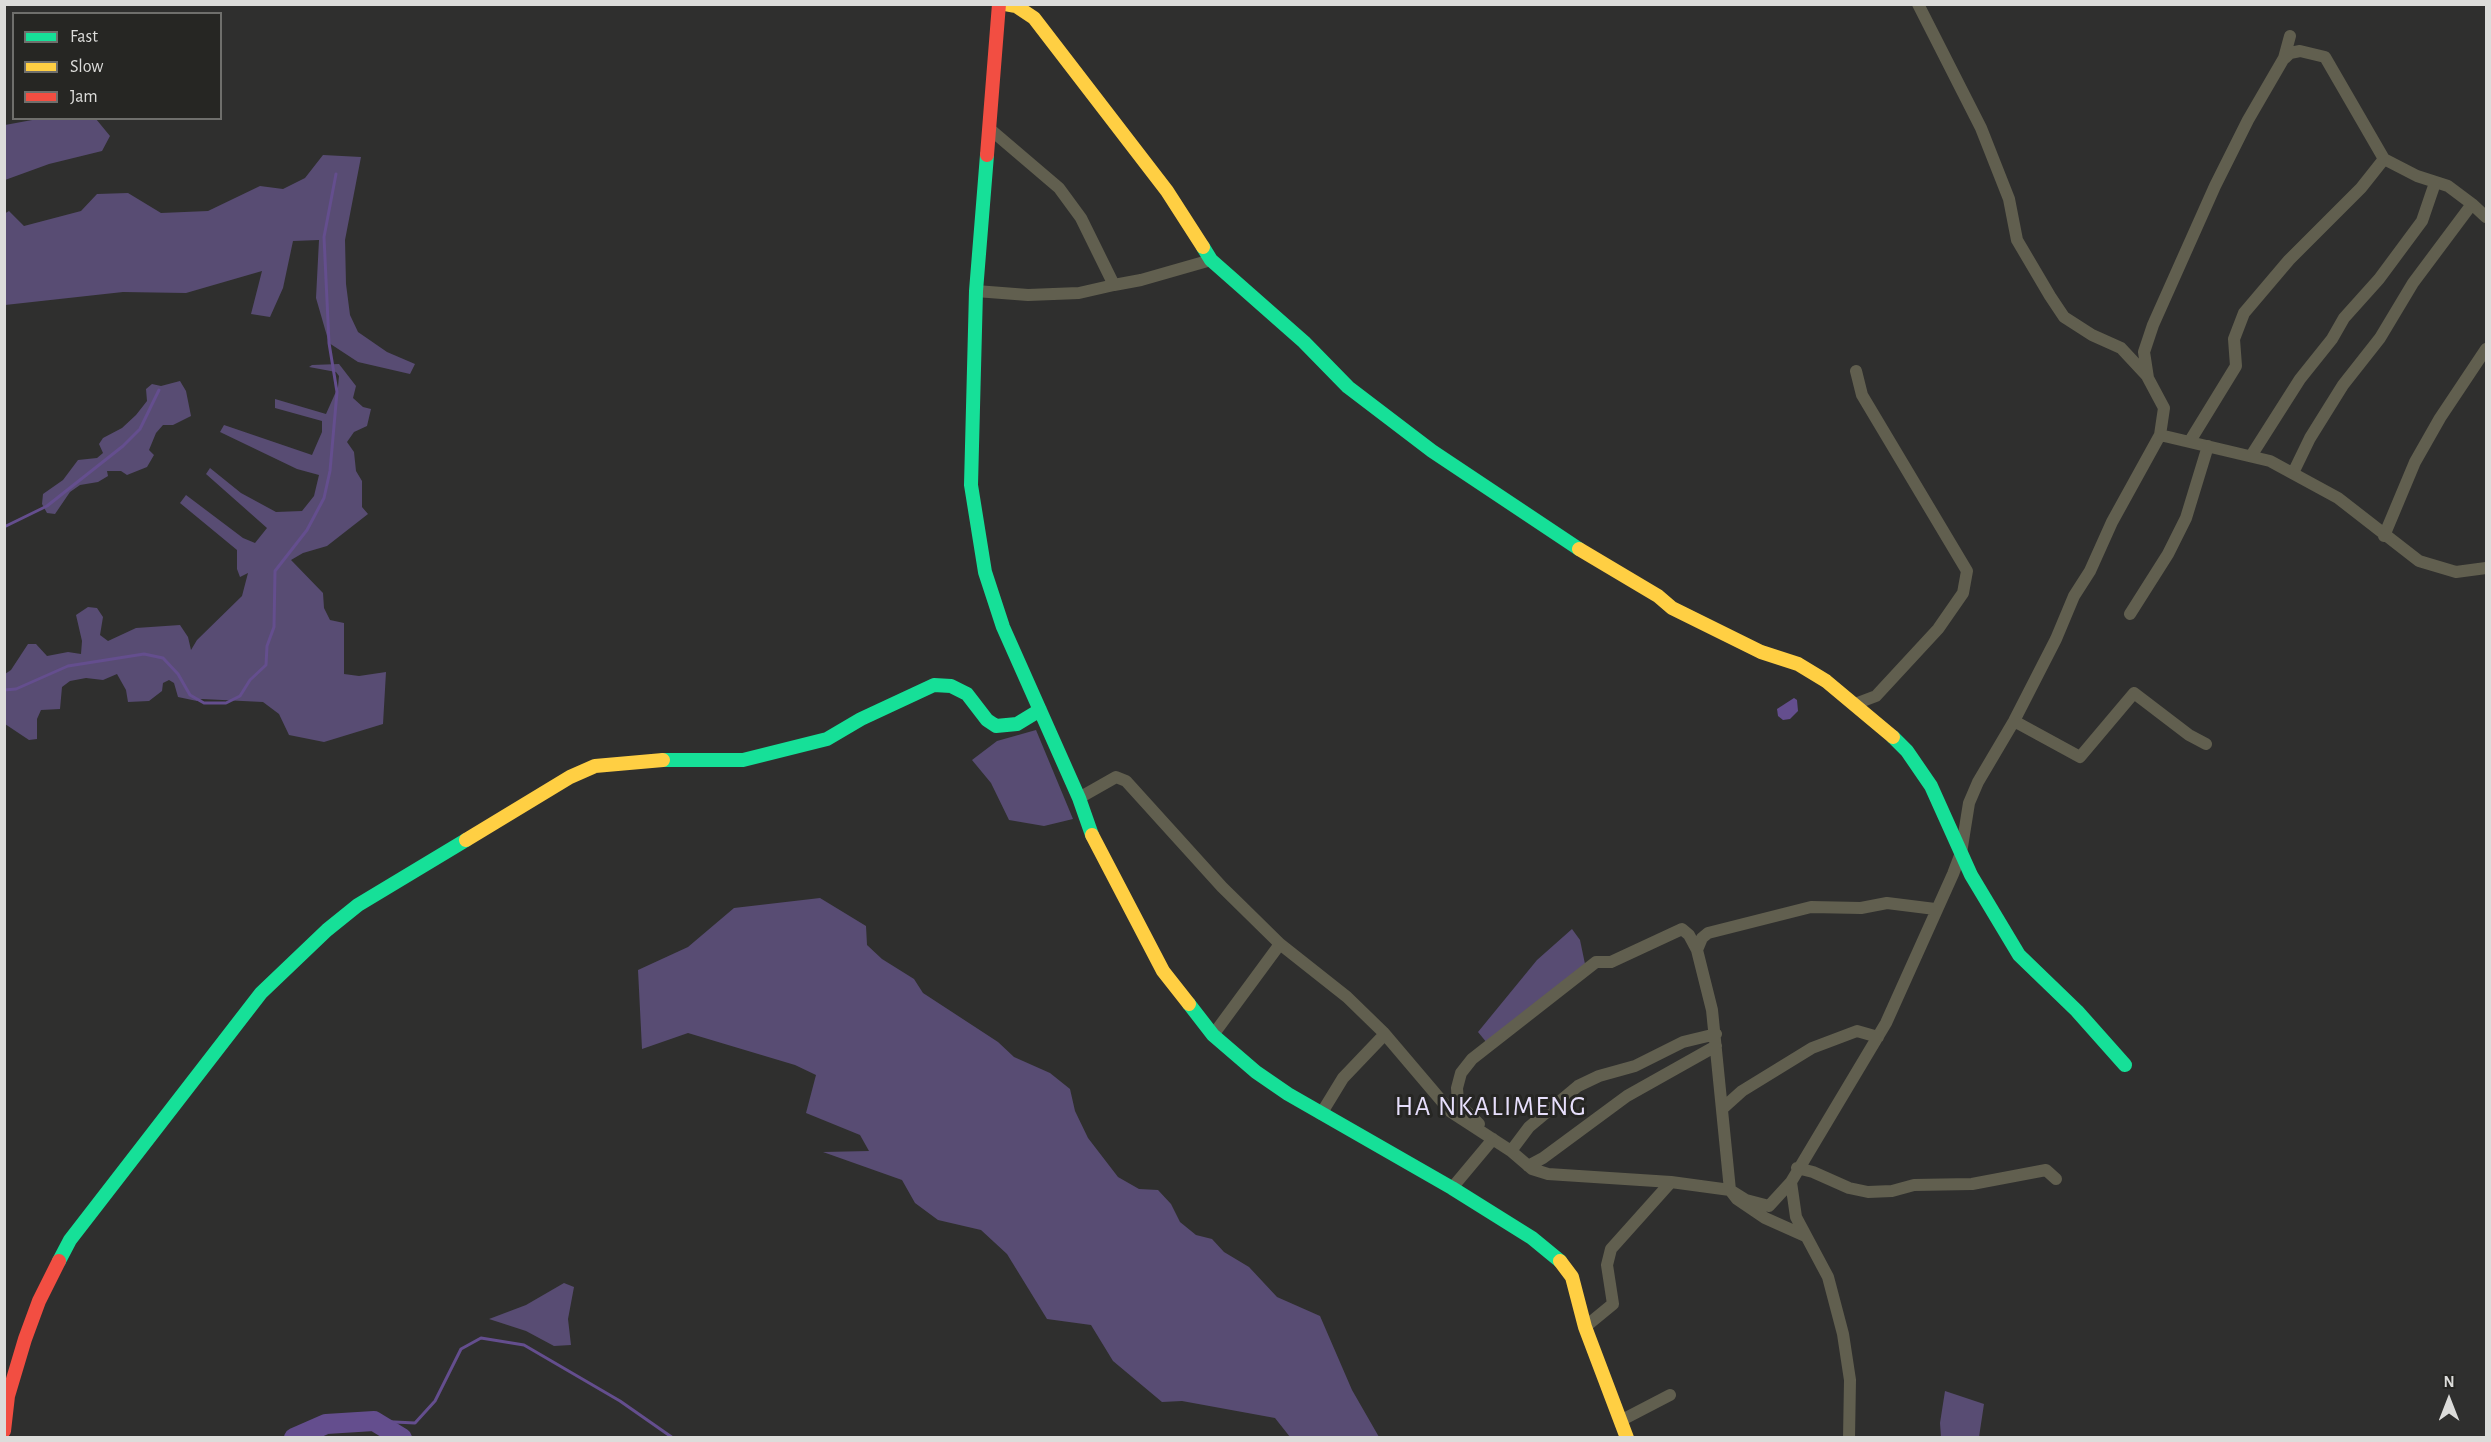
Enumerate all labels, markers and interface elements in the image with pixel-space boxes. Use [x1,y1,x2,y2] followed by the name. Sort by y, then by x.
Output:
[12,12,222,120] legend
[70,28,98,46] text: Fast
[70,58,103,76] text: Slow
[70,88,98,106] text: Jam
[1395,1091,1587,1123] district label: HA NKALIMENG
[2419,1370,2479,1430] north arrow
[2443,1374,2455,1390] text: N

